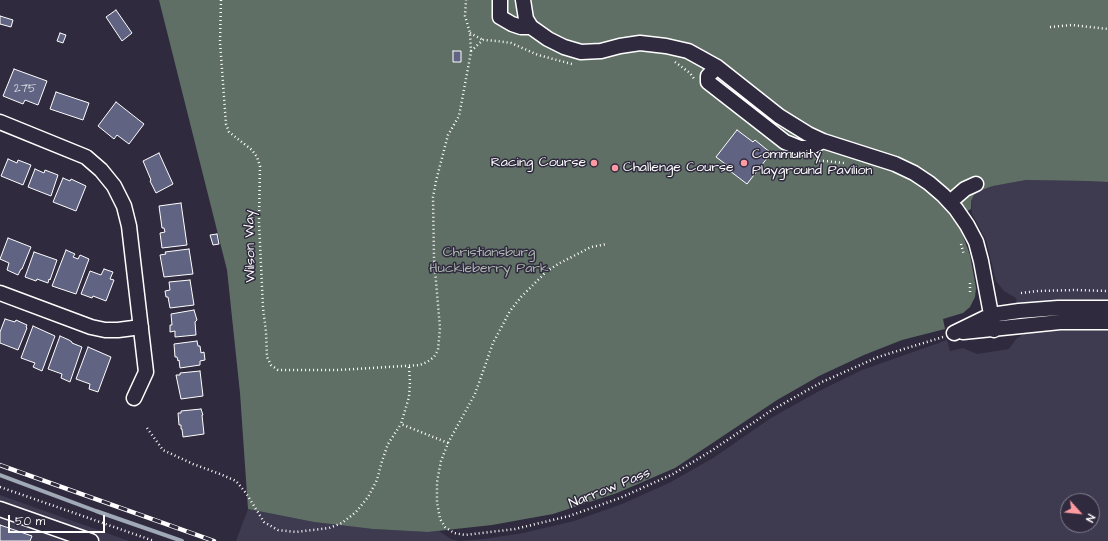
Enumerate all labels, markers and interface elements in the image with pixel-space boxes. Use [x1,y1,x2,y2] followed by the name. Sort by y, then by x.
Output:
[14,82,36,96] house number: 275
[752,147,872,180] place label: Community Playground Pavilion
[491,155,586,171] place label: Racing Course
[589,158,599,168] marker: Racing Course
[739,158,749,168] marker: Community Playground Pavilion
[623,160,734,176] place label: Challenge Course
[610,163,620,173] marker: Challenge Course
[242,209,260,283] street label: Wilson Way
[429,245,549,278] park label: Christiansburg Huckleberry Park
[567,465,653,513] street label: Narrow Pass
[1060,493,1100,533] north arrow
[10,507,107,533] scale bar
[1082,512,1098,525] text: N
[15,513,45,530] text: 50 m

